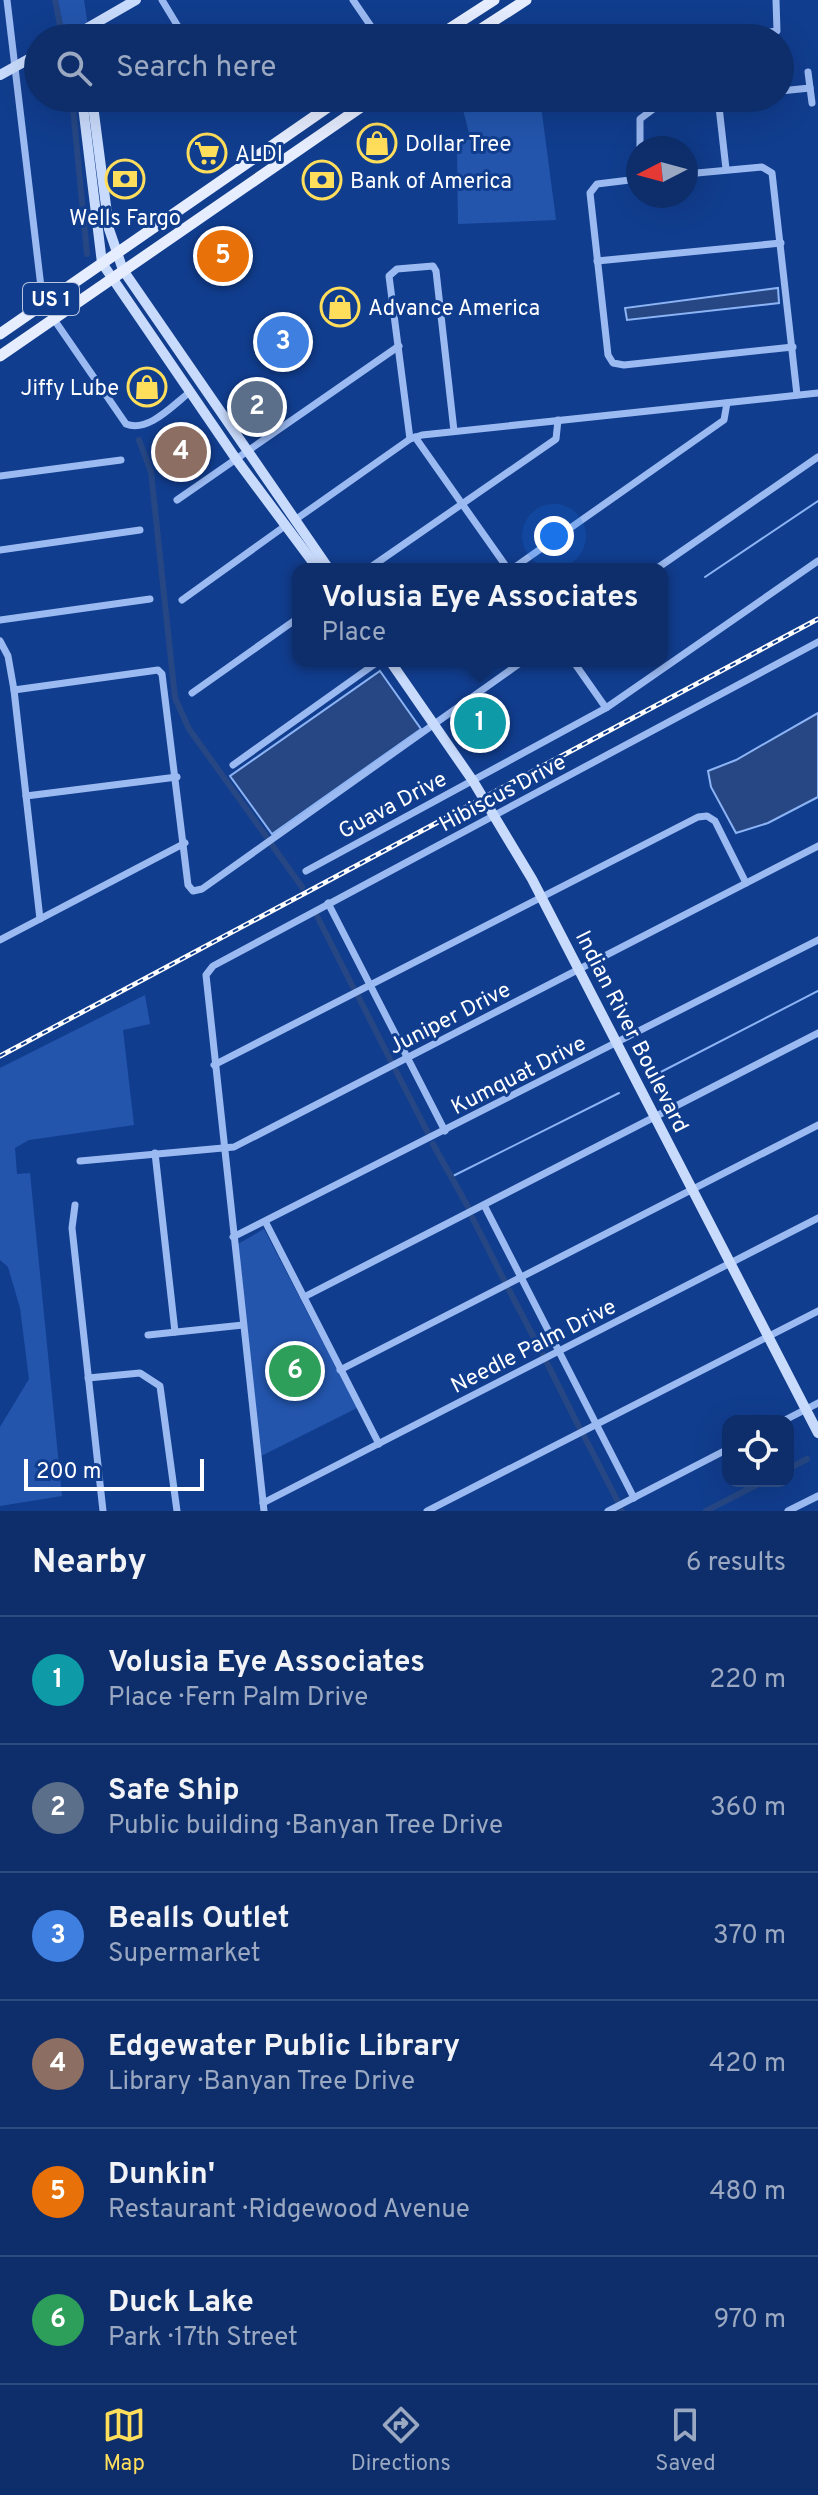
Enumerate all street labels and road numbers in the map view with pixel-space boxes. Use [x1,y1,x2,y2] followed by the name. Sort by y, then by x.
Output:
[23,283,79,315] road number: US 1
[435,749,571,839] street label: Hibiscus Drive
[334,766,452,846] street label: Guava Drive
[568,927,693,1138] street label: Indian River Boulevard
[385,977,516,1061] street label: Juniper Drive
[447,1031,591,1122] street label: Kumquat Drive
[447,1294,621,1401] street label: Needle Palm Drive

